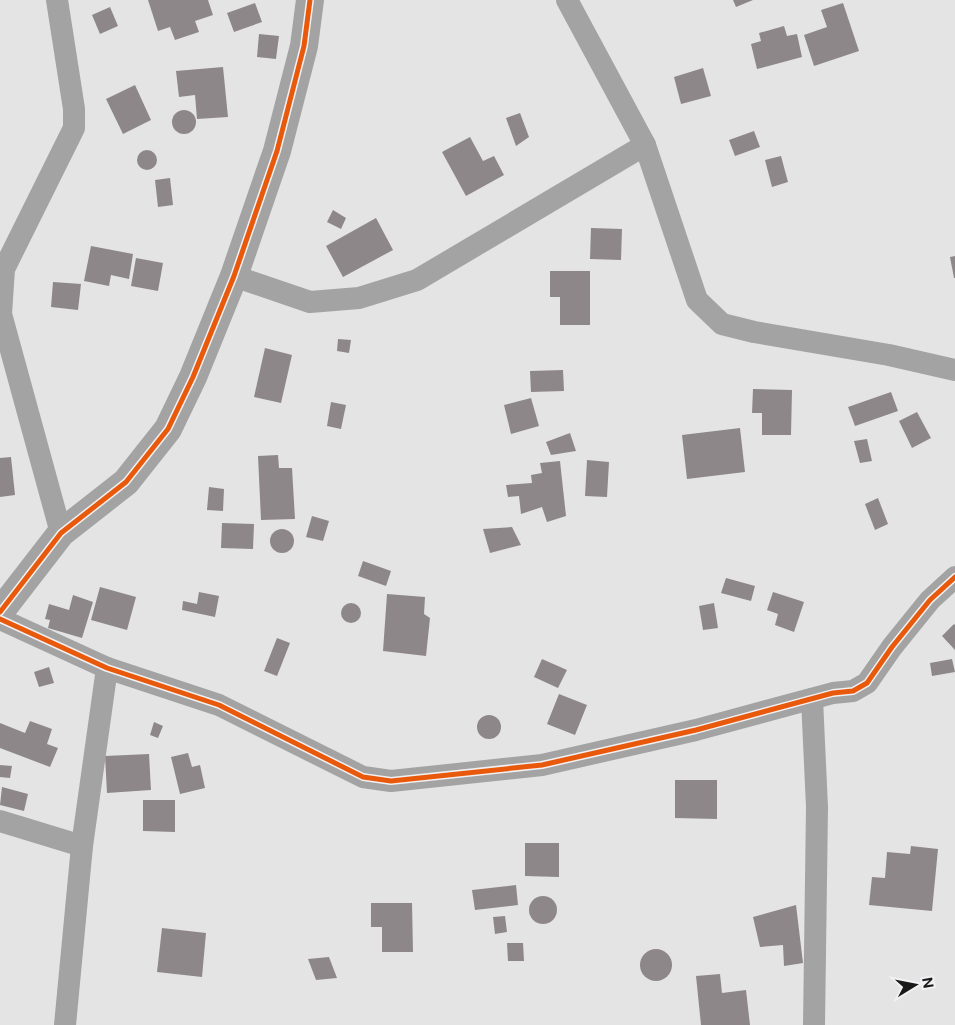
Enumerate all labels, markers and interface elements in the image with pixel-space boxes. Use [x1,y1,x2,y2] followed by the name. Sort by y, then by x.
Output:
[890,960,940,1010] north arrow
[919,976,937,990] text: N

